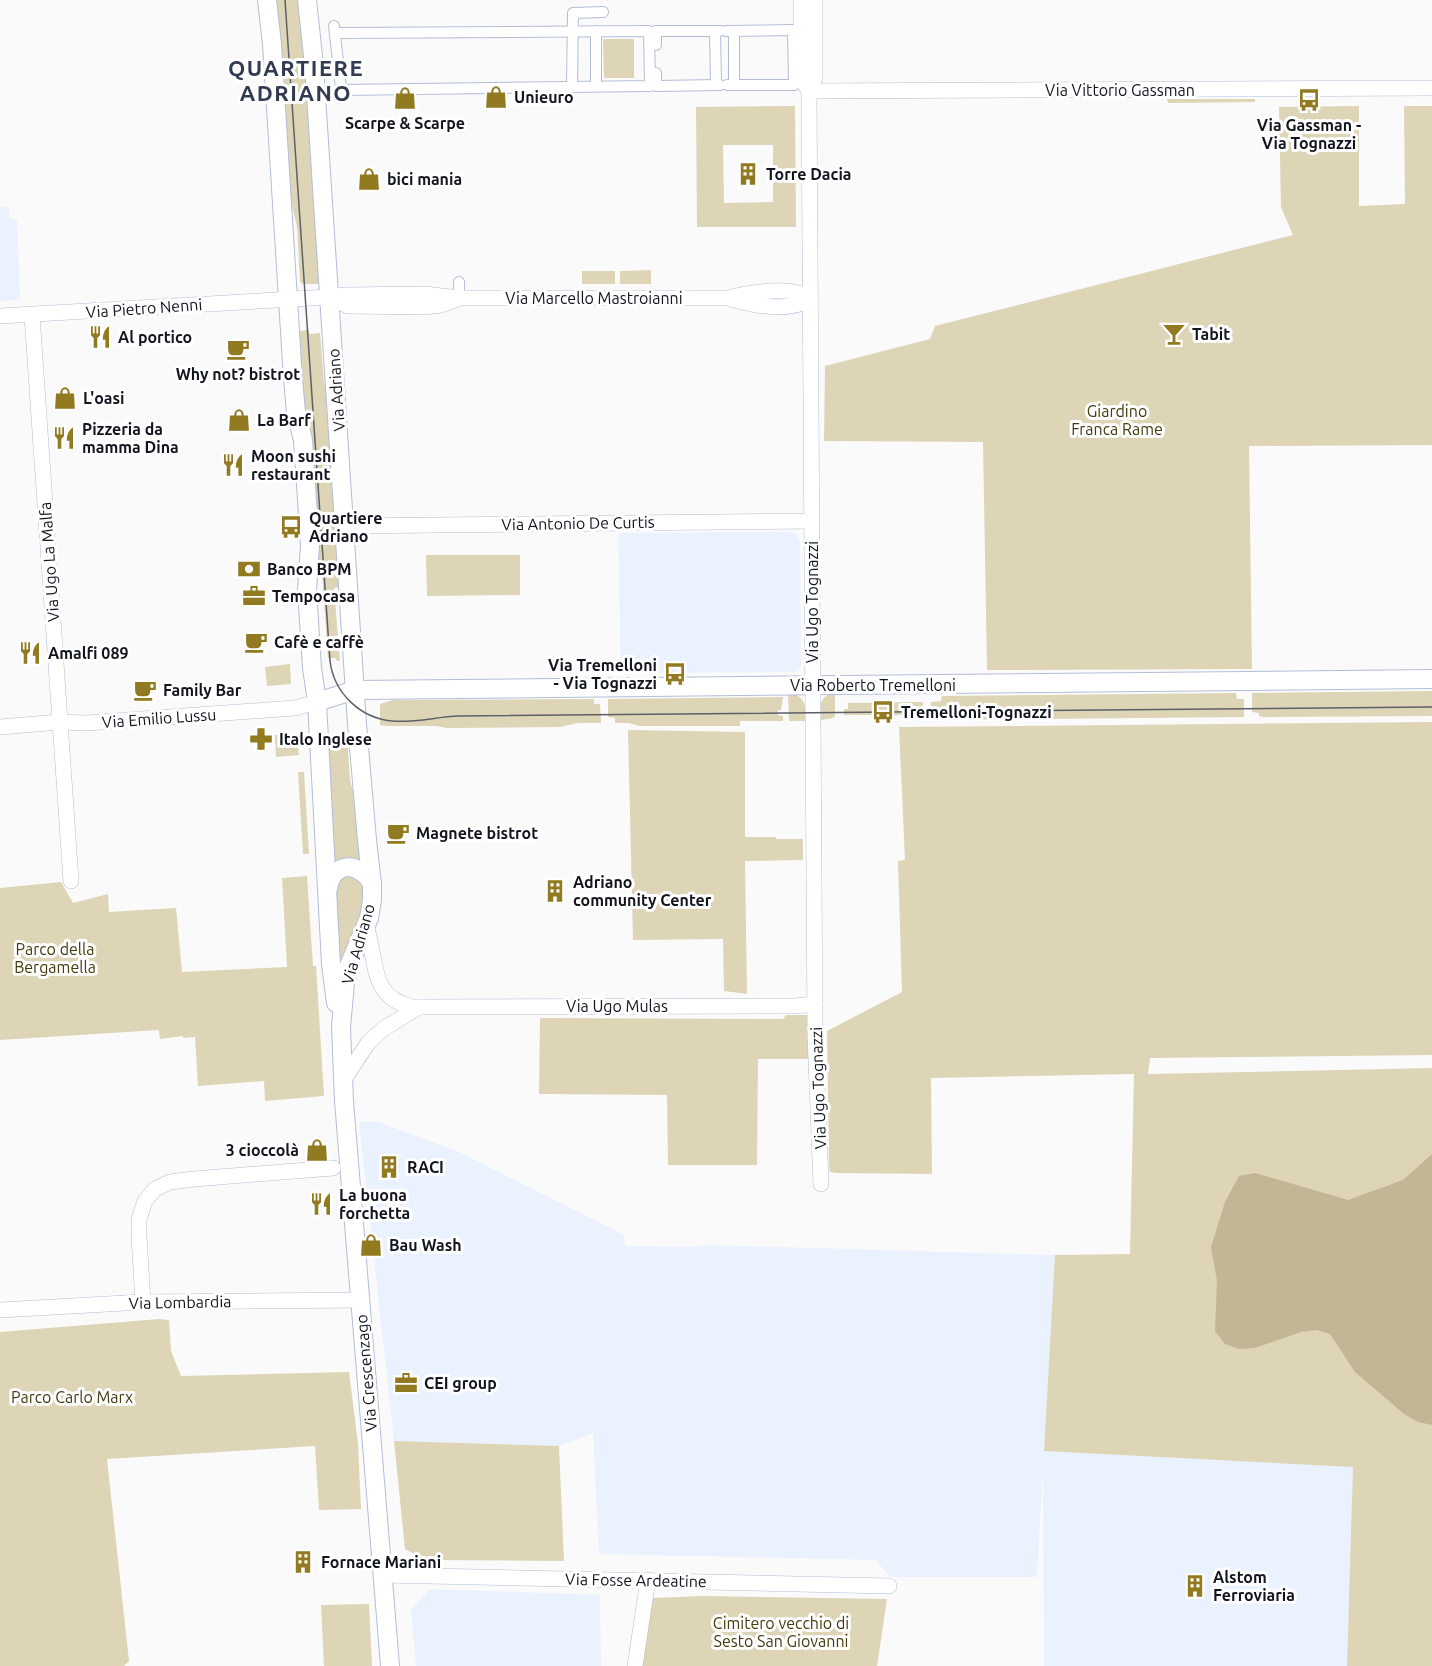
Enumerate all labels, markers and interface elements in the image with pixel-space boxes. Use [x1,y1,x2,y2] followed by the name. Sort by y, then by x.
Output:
[228,55,364,105] district label: QUARTIERE ADRIANO
[1045,81,1195,99] street label: Via Vittorio Gassman
[483,84,509,110] shop icon: Unieuro
[392,85,418,111] shop icon: Scarpe & Scarpe
[1296,87,1322,113] bus stop icon: Via Gassman - Via Tognazzi
[514,88,574,106] place label: Unieuro
[345,114,465,132] place label: Scarpe & Scarpe
[1257,116,1361,152] place label: Via Gassman - Via Tognazzi
[735,161,761,187] building icon: Torre Dacia
[766,165,852,183] place label: Torre Dacia
[356,166,382,192] shop icon: bici mania
[387,170,462,188] place label: bici mania
[505,289,683,307] street label: Via Marcello Mastroianni
[85,295,203,321] street label: Via Pietro Nenni
[1161,321,1187,347] bar icon: Tabit
[87,324,113,350] restaurant icon: Al portico
[1192,325,1230,343] place label: Tabit
[118,328,192,346] place label: Al portico
[225,336,251,362] cafe icon: Why not? bistrot
[324,348,348,432] street label: Via Adriano
[176,365,300,383] place label: Why not? bistrot
[52,385,78,411] shop icon: L'oasi
[83,389,124,407] place label: L'oasi
[1071,402,1163,438] park label: Giardino Franca Rame
[226,407,252,433] shop icon: La Barf
[257,411,311,429] place label: La Barf
[82,420,179,456] place label: Pizzeria da mamma Dina
[51,425,77,451] restaurant icon: Pizzeria da mamma Dina
[251,447,336,483] place label: Moon sushi restaurant
[220,452,246,478] restaurant icon: Moon sushi restaurant
[36,501,62,623] street label: Via Ugo La Malfa
[309,509,382,545] place label: Quartiere Adriano
[501,513,655,533] street label: Via Antonio De Curtis
[278,514,304,540] bus stop icon: Quartiere Adriano
[803,541,821,663] street label: Via Ugo Tognazzi
[236,556,262,582] bank icon: Banco BPM
[267,560,352,578] place label: Banco BPM
[241,583,267,609] office icon: Tempocasa
[272,587,355,605] place label: Tempocasa
[243,629,269,655] cafe icon: Cafè e caffè
[274,633,364,651] place label: Cafè e caffè
[17,640,43,666] restaurant icon: Amalfi 089
[48,644,128,662] place label: Amalfi 089
[548,656,657,692] place label: Via Tremelloni - Via Tognazzi
[662,661,688,687] bus stop icon: Via Tremelloni - Via Tognazzi
[790,676,956,694] street label: Via Roberto Tremelloni
[132,677,158,703] cafe icon: Family Bar
[163,681,242,699] place label: Family Bar
[870,699,896,725] bus stop icon: Tremelloni-Tognazzi
[901,703,1052,721] place label: Tremelloni-Tognazzi
[101,705,217,731] street label: Via Emilio Lussu
[248,726,274,752] pharmacy icon: Italo Inglese
[279,730,372,748] place label: Italo Inglese
[385,820,411,846] cafe icon: Magnete bistrot
[416,824,538,842] place label: Magnete bistrot
[573,873,712,909] place label: Adriano community Center
[542,878,568,904] building icon: Adriano community Center
[338,902,378,986] street label: Via Adriano
[14,940,96,976] park label: Parco della Bergamella
[566,997,668,1015] street label: Via Ugo Mulas
[807,1027,829,1149] street label: Via Ugo Tognazzi
[304,1137,330,1163] shop icon: 3 cioccolà
[226,1141,299,1159] place label: 3 cioccolà
[376,1154,402,1180] building icon: RACI
[407,1158,444,1176] place label: RACI
[339,1186,410,1222] place label: La buona forchetta
[308,1191,334,1217] restaurant icon: La buona forchetta
[358,1232,384,1258] shop icon: Bau Wash
[389,1236,462,1254] place label: Bau Wash
[128,1292,232,1312] street label: Via Lombardia
[352,1314,380,1432] street label: Via Crescenzago
[393,1370,419,1396] office icon: CEI group
[424,1374,497,1392] place label: CEI group
[11,1388,133,1406] park label: Parco Carlo Marx
[290,1549,316,1575] building icon: Fornace Mariani
[321,1553,441,1571] place label: Fornace Mariani
[1213,1568,1295,1604] place label: Alstom Ferroviaria
[565,1570,707,1590] street label: Via Fosse Ardeatine
[1182,1573,1208,1599] building icon: Alstom Ferroviaria
[713,1614,849,1650] park label: Cimitero vecchio di Sesto San Giovanni

